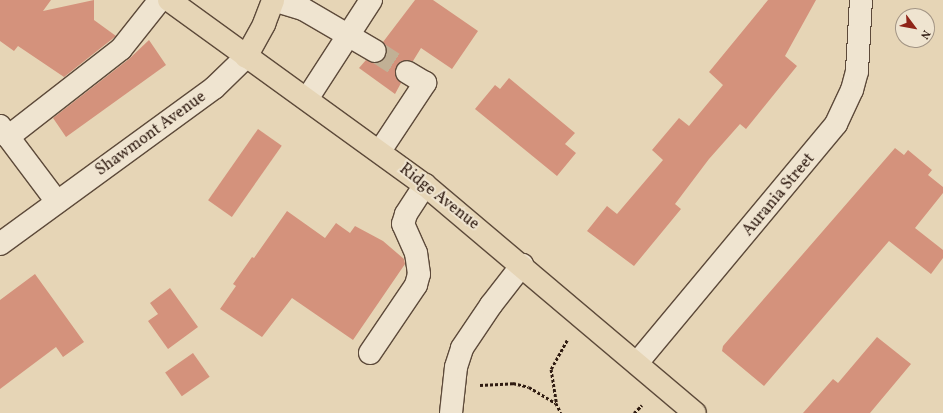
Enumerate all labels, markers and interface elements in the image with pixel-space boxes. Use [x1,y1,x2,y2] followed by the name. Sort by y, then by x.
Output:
[895,8,935,48] north arrow
[916,27,933,41] text: N
[92,88,210,180] street label: Shawmont Avenue
[739,150,819,240] street label: Aurania Street
[395,160,483,234] street label: Ridge Avenue

